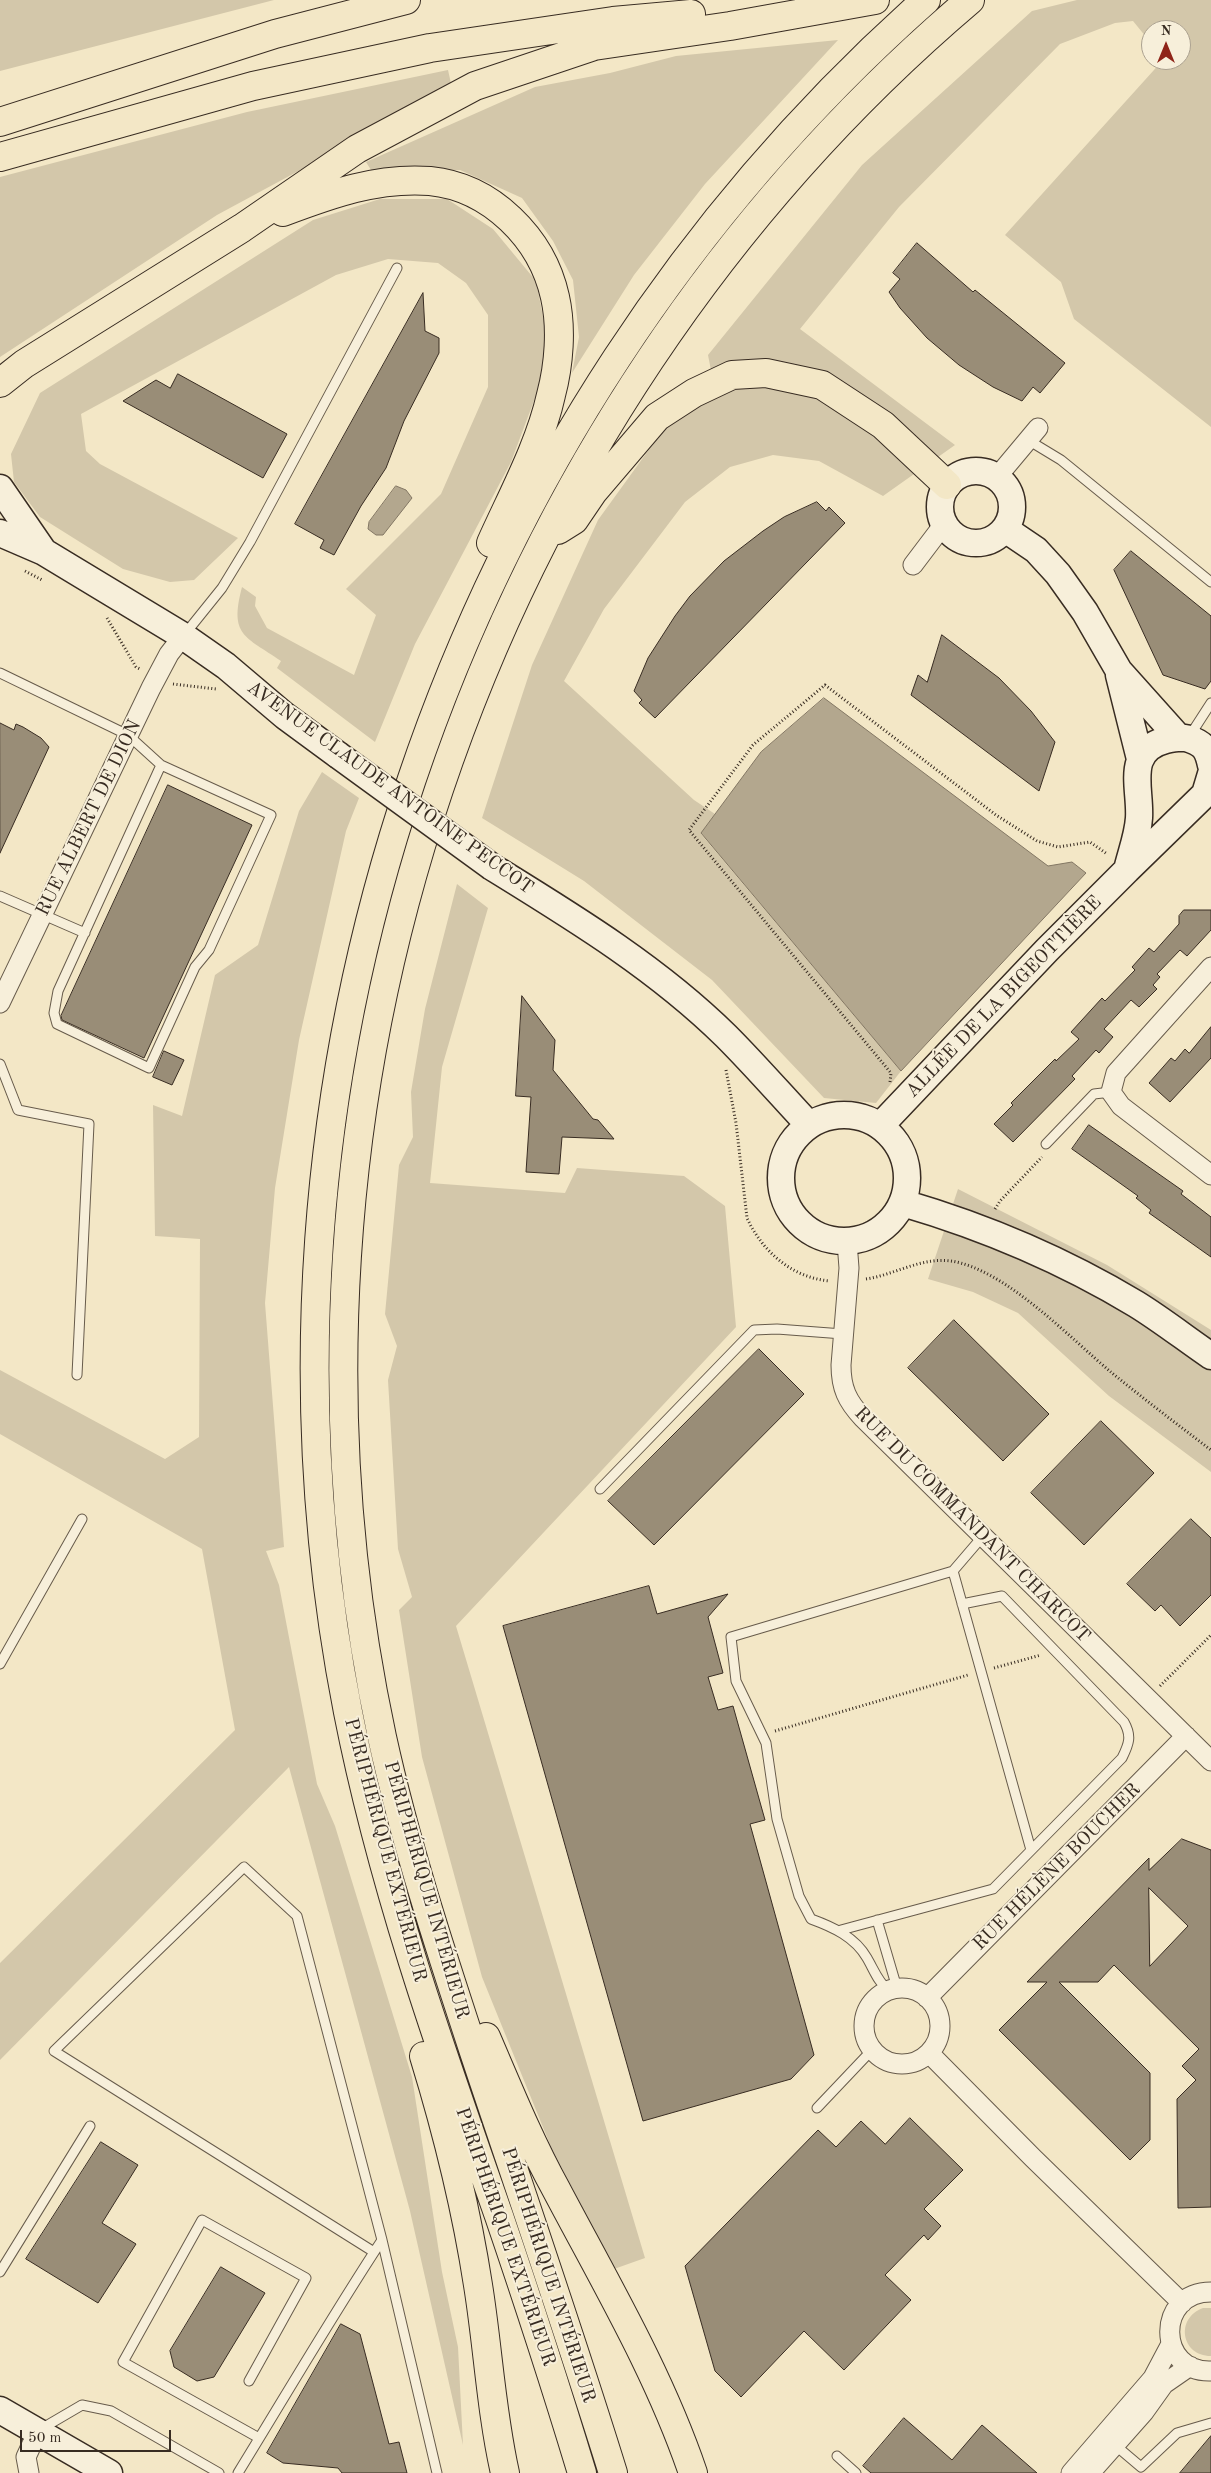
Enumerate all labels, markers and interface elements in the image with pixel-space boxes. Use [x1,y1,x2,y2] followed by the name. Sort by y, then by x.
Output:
[1141,20,1191,70] north arrow
[1161,24,1171,38] text: N
[242,676,538,900] street label: AVENUE CLAUDE ANTOINE PECCOT
[31,716,147,920] street label: RUE ALBERT DE DION
[901,891,1107,1103] street label: ALLÉE DE LA BIGEOTTIÈRE
[849,1402,1095,1648] street label: RUE DU COMMANDANT CHARCOT
[339,1715,431,1985] street label: PÉRIPHÉRIQUE EXTÉRIEUR
[378,1758,474,2022] street label: PÉRIPHÉRIQUE INTÉRIEUR
[968,1778,1146,1956] street label: RUE HÉLÈNE BOUCHER
[450,2104,560,2370] street label: PÉRIPHÉRIQUE EXTÉRIEUR
[496,2144,600,2406] street label: PÉRIPHÉRIQUE INTÉRIEUR
[22,2420,174,2452] scale bar
[28,2431,62,2446] text: 50 m

